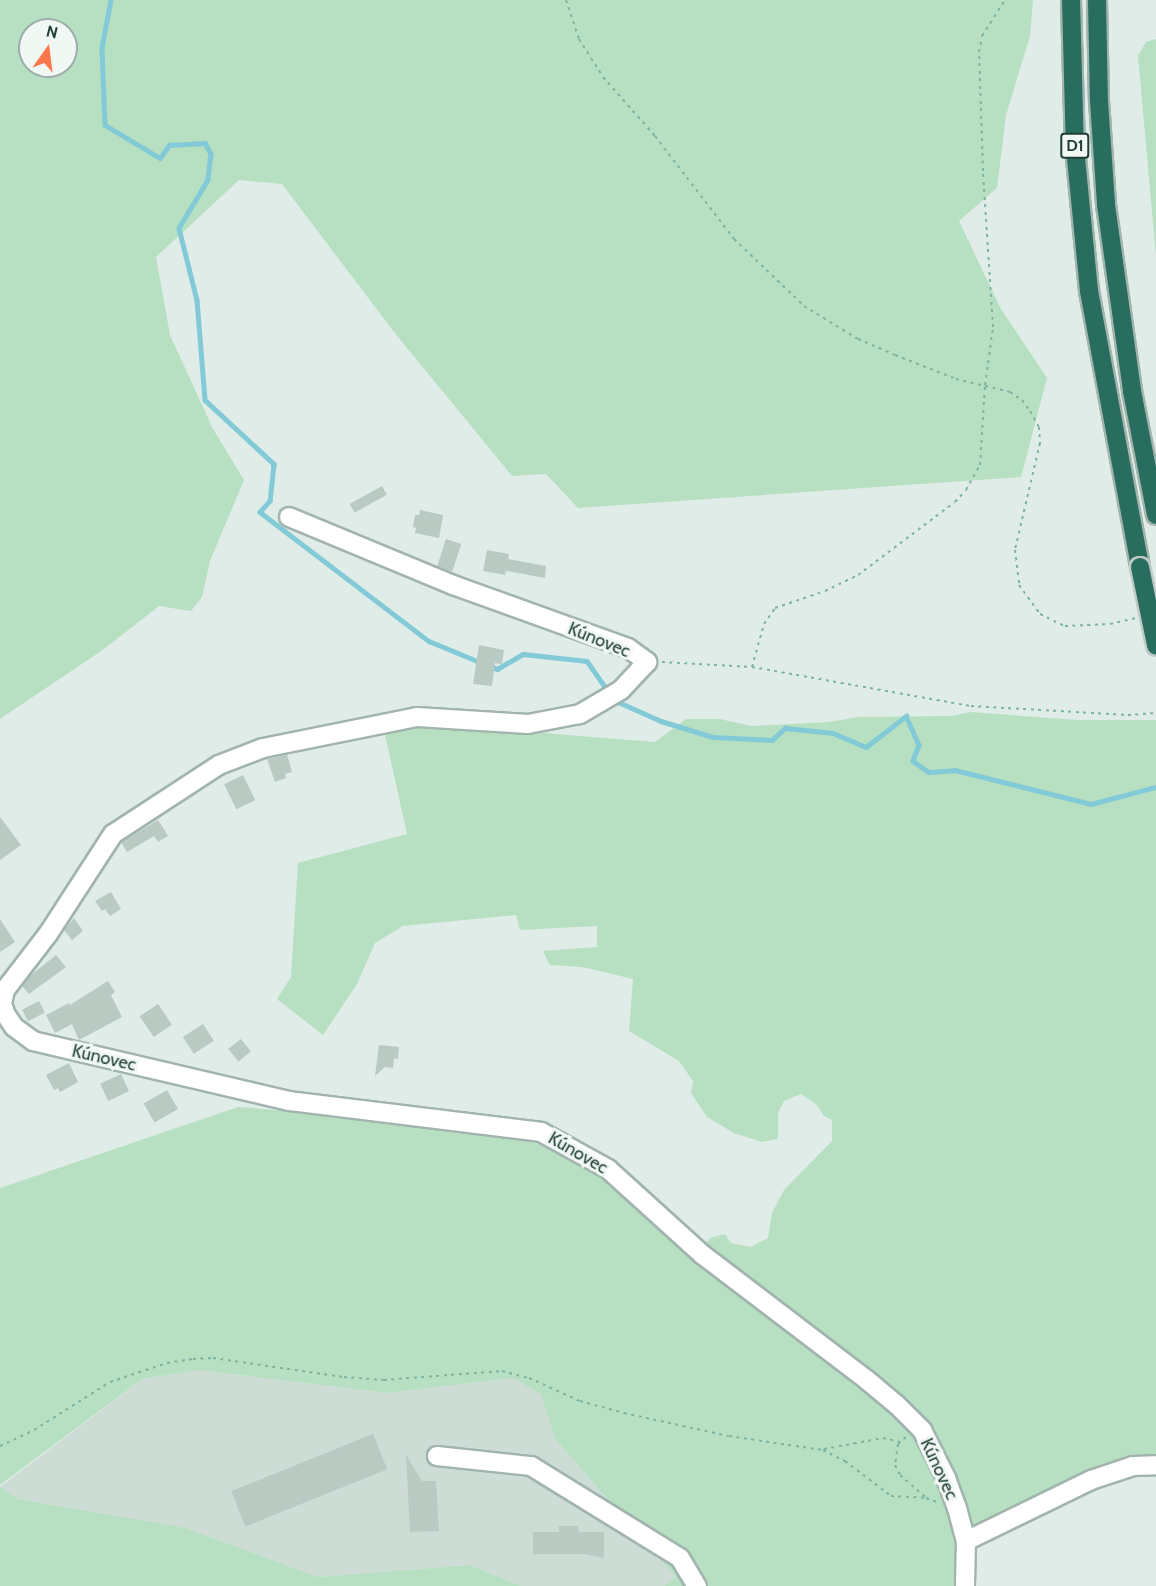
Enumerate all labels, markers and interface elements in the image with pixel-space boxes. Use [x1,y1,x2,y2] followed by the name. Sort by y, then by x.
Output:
[18,18,78,78] north arrow
[44,21,60,43] text: N
[1060,133,1090,159] road number: D1
[565,618,633,662] street label: Kúnovec
[70,1040,138,1076] street label: Kúnovec
[544,1127,612,1179] street label: Kúnovec
[915,1435,963,1503] street label: Kúnovec

